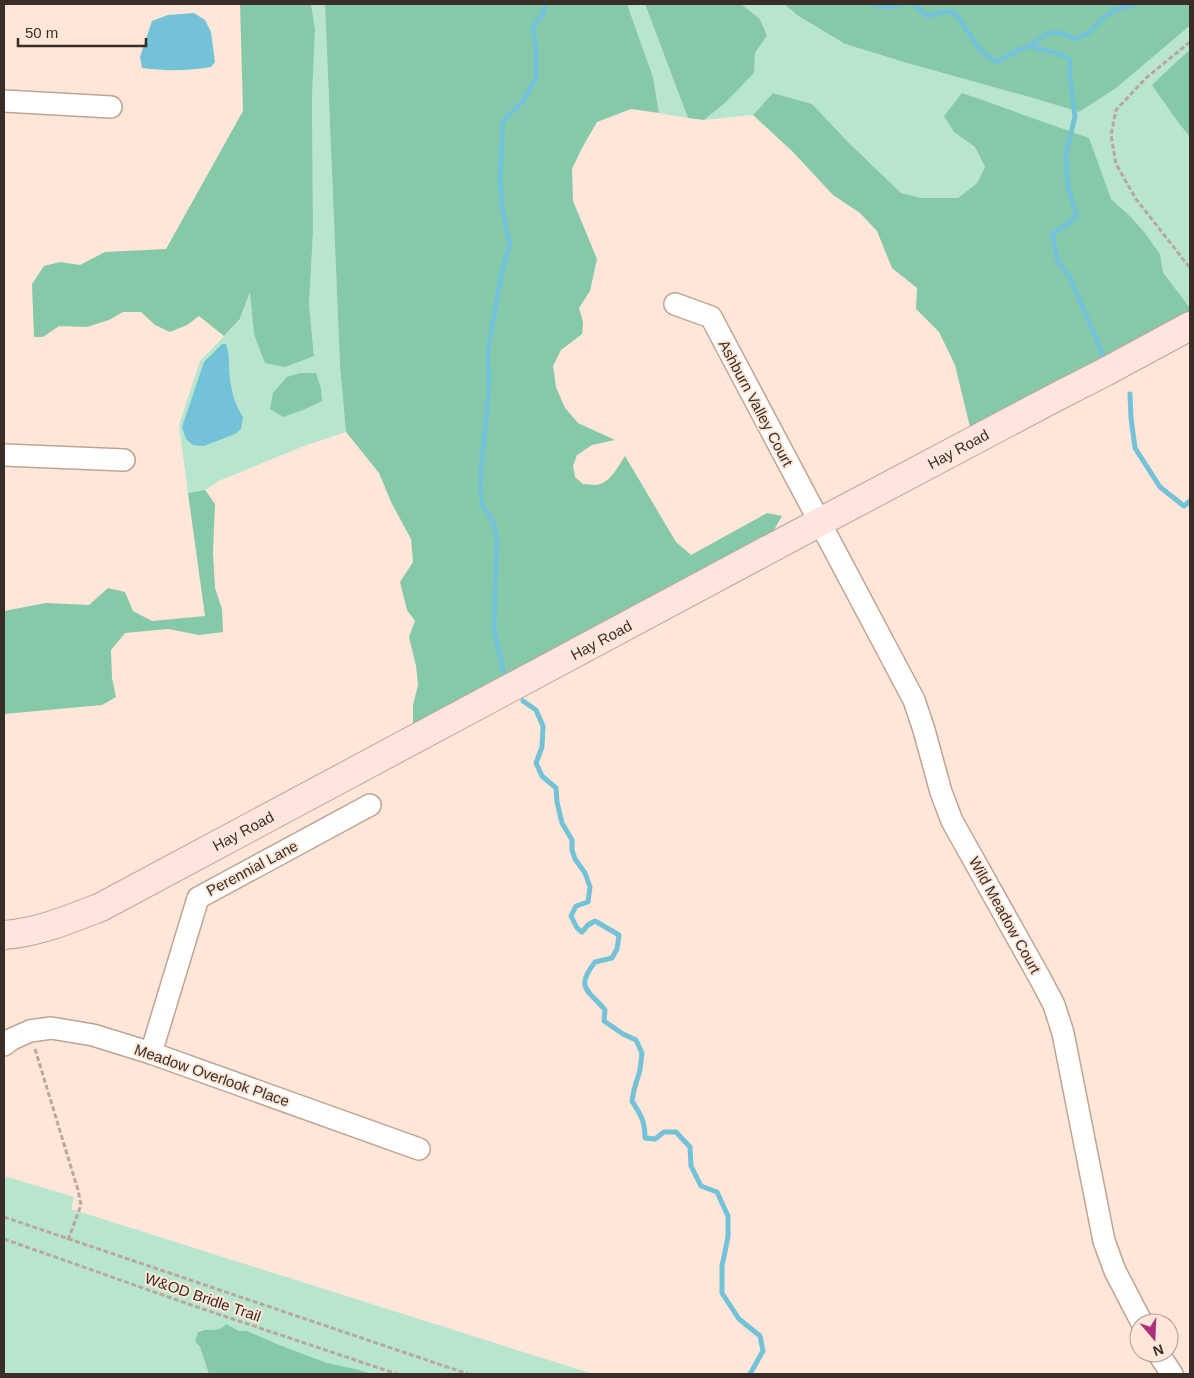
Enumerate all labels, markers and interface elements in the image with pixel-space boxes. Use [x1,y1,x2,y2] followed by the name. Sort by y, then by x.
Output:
[18,15,145,47] scale bar
[25,24,58,41] text: 50 m
[715,337,797,470] street label: Ashburn Valley Court
[925,426,991,472] street label: Hay Road
[568,617,634,663] street label: Hay Road
[210,808,276,854] street label: Hay Road
[203,837,301,899] street label: Perennial Lane
[966,854,1045,977] street label: Wild Meadow Court
[132,1040,292,1110] street label: Meadow Overlook Place
[143,1269,263,1325] street label: W&OD Bridle Trail
[1129,1313,1179,1363] north arrow
[1151,1341,1166,1360] text: N

